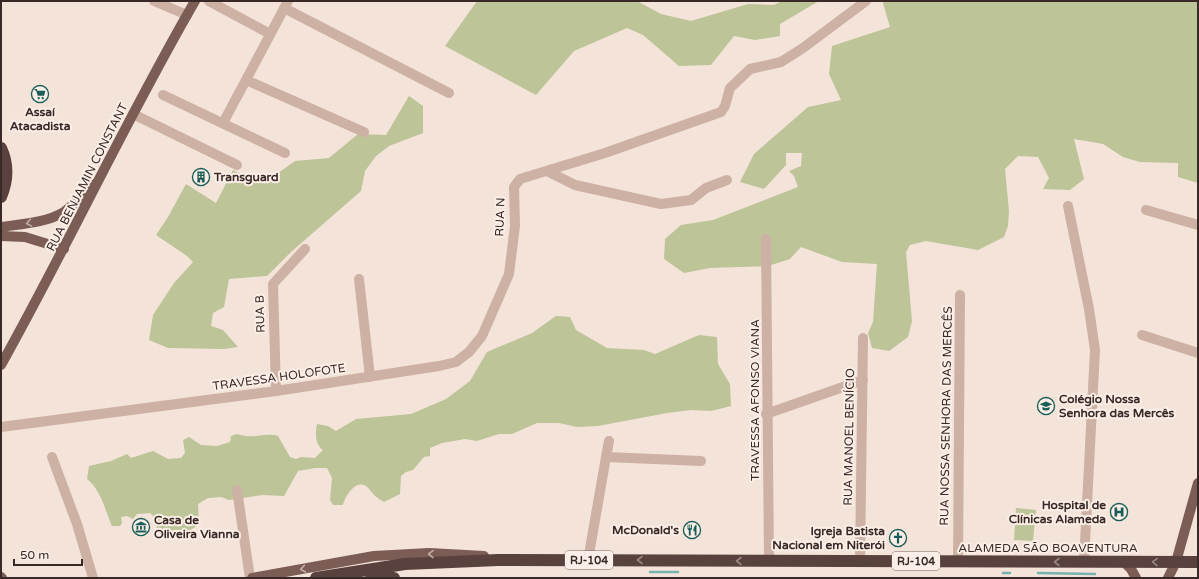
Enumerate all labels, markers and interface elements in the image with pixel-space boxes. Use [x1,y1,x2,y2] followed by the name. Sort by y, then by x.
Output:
[30,84,50,104] supermarket icon: Assaí Atacadista
[43,100,131,253] street label: RUA BENJAMIN CONSTANT
[10,105,71,133] place label: Assaí Atacadista
[191,167,211,187] building icon: Transguard
[213,170,279,185] place label: Transguard
[492,197,508,237] street label: RUA N
[26,218,32,227] one-way arrow
[252,295,268,333] street label: RUA B
[937,306,955,526] street label: RUA NOSSA SENHORA DAS MERCÊS
[748,319,762,481] street label: TRAVESSA AFONSO VIANA
[212,361,347,393] street label: TRAVESSA HOLOFOTE
[841,368,857,506] street label: RUA MANOEL BENÍCIO
[1059,392,1175,420] place label: Colégio Nossa Senhora das Mercês
[1036,396,1056,416] school or university icon: Colégio Nossa Senhora das Mercês
[1009,498,1106,526] place label: Hospital de Clínicas Alameda
[1109,502,1129,522] hospital icon: Hospital de Clínicas Alameda
[154,513,240,541] place label: Casa de Oliveira Vianna
[131,517,151,537] museum icon: Casa de Oliveira Vianna
[682,520,702,540] restaurant icon: McDonald's
[612,523,679,537] place label: McDonald's
[772,524,885,552] place label: Igreja Batista Nacional em Niterói
[888,528,908,548] church icon: Igreja Batista Nacional em Niterói
[14,541,82,567] scale bar
[958,541,1138,555] street label: ALAMEDA SÃO BOAVENTURA
[20,548,49,562] text: 50 m
[428,550,434,558] one-way arrow
[565,551,613,569] road number: RJ-104
[892,552,940,570] road number: RJ-104
[637,556,643,564] one-way arrow
[736,557,742,565] one-way arrow
[1054,558,1060,566] one-way arrow
[1152,558,1158,566] one-way arrow
[299,564,306,572] one-way arrow

